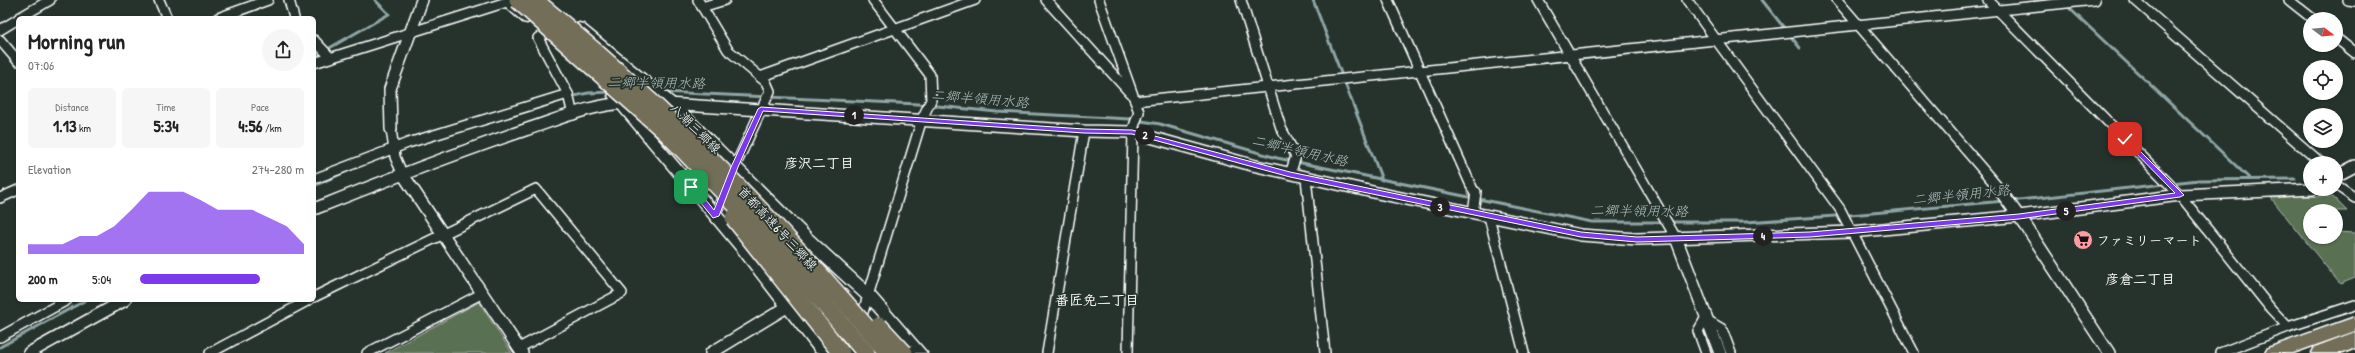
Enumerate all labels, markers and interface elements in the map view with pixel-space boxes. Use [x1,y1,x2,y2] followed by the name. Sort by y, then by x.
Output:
[2303,12,2343,52] north arrow
[2303,12,2343,244] map controls
[28,26,125,56] text: Morning run
[262,29,304,71] button: share
[28,56,54,74] text: 07:06
[2303,60,2343,100] button: locate
[607,72,706,92] water label: 二郷半領用水路
[930,84,1031,112] water label: 二郷半領用水路
[667,99,726,158] street label: 八潮三郷線
[55,100,89,114] text: Distance
[156,100,176,114] text: Time
[251,100,269,114] text: Pace
[844,105,864,125] pin: 1
[852,108,856,122] text: 1
[2303,108,2343,148] button: layers
[53,114,77,137] text: 1.13
[153,114,179,137] text: 5:34
[238,114,263,137] text: 4:56
[77,121,91,135] text: km
[263,121,282,135] text: /km
[2108,122,2142,156] pin
[1135,125,1155,145] pin: 2
[1142,128,1148,142] text: 2
[2114,128,2136,150] icon: check
[1250,130,1351,171] water label: 二郷半領用水路
[784,153,854,172] district label: 彦沢二丁目
[2303,156,2343,196] button: +
[28,160,71,178] text: Elevation
[252,160,304,178] text: 274–280 m
[674,170,708,204] pin
[680,176,702,198] icon: arrive
[1911,179,2012,209] water label: 二郷半領用水路
[734,182,822,275] street label: 首都高速6号三郷線
[1430,197,1450,217] pin: 3
[1438,200,1442,214] text: 3
[1590,200,1689,220] water label: 二郷半領用水路
[2056,201,2076,221] pin: 5
[2064,204,2068,218] text: 5
[2303,204,2343,244] button: −
[1753,226,1773,246] pin: 4
[1761,229,1765,243] text: 4
[2072,229,2094,251] supermarket icon: ファミリーマート
[2097,231,2202,249] place label: ファミリーマート
[2105,269,2175,288] district label: 彦倉二丁目
[28,270,58,288] text: 200 m
[92,270,111,288] text: 5:04
[1055,290,1139,309] district label: 番匠免二丁目

